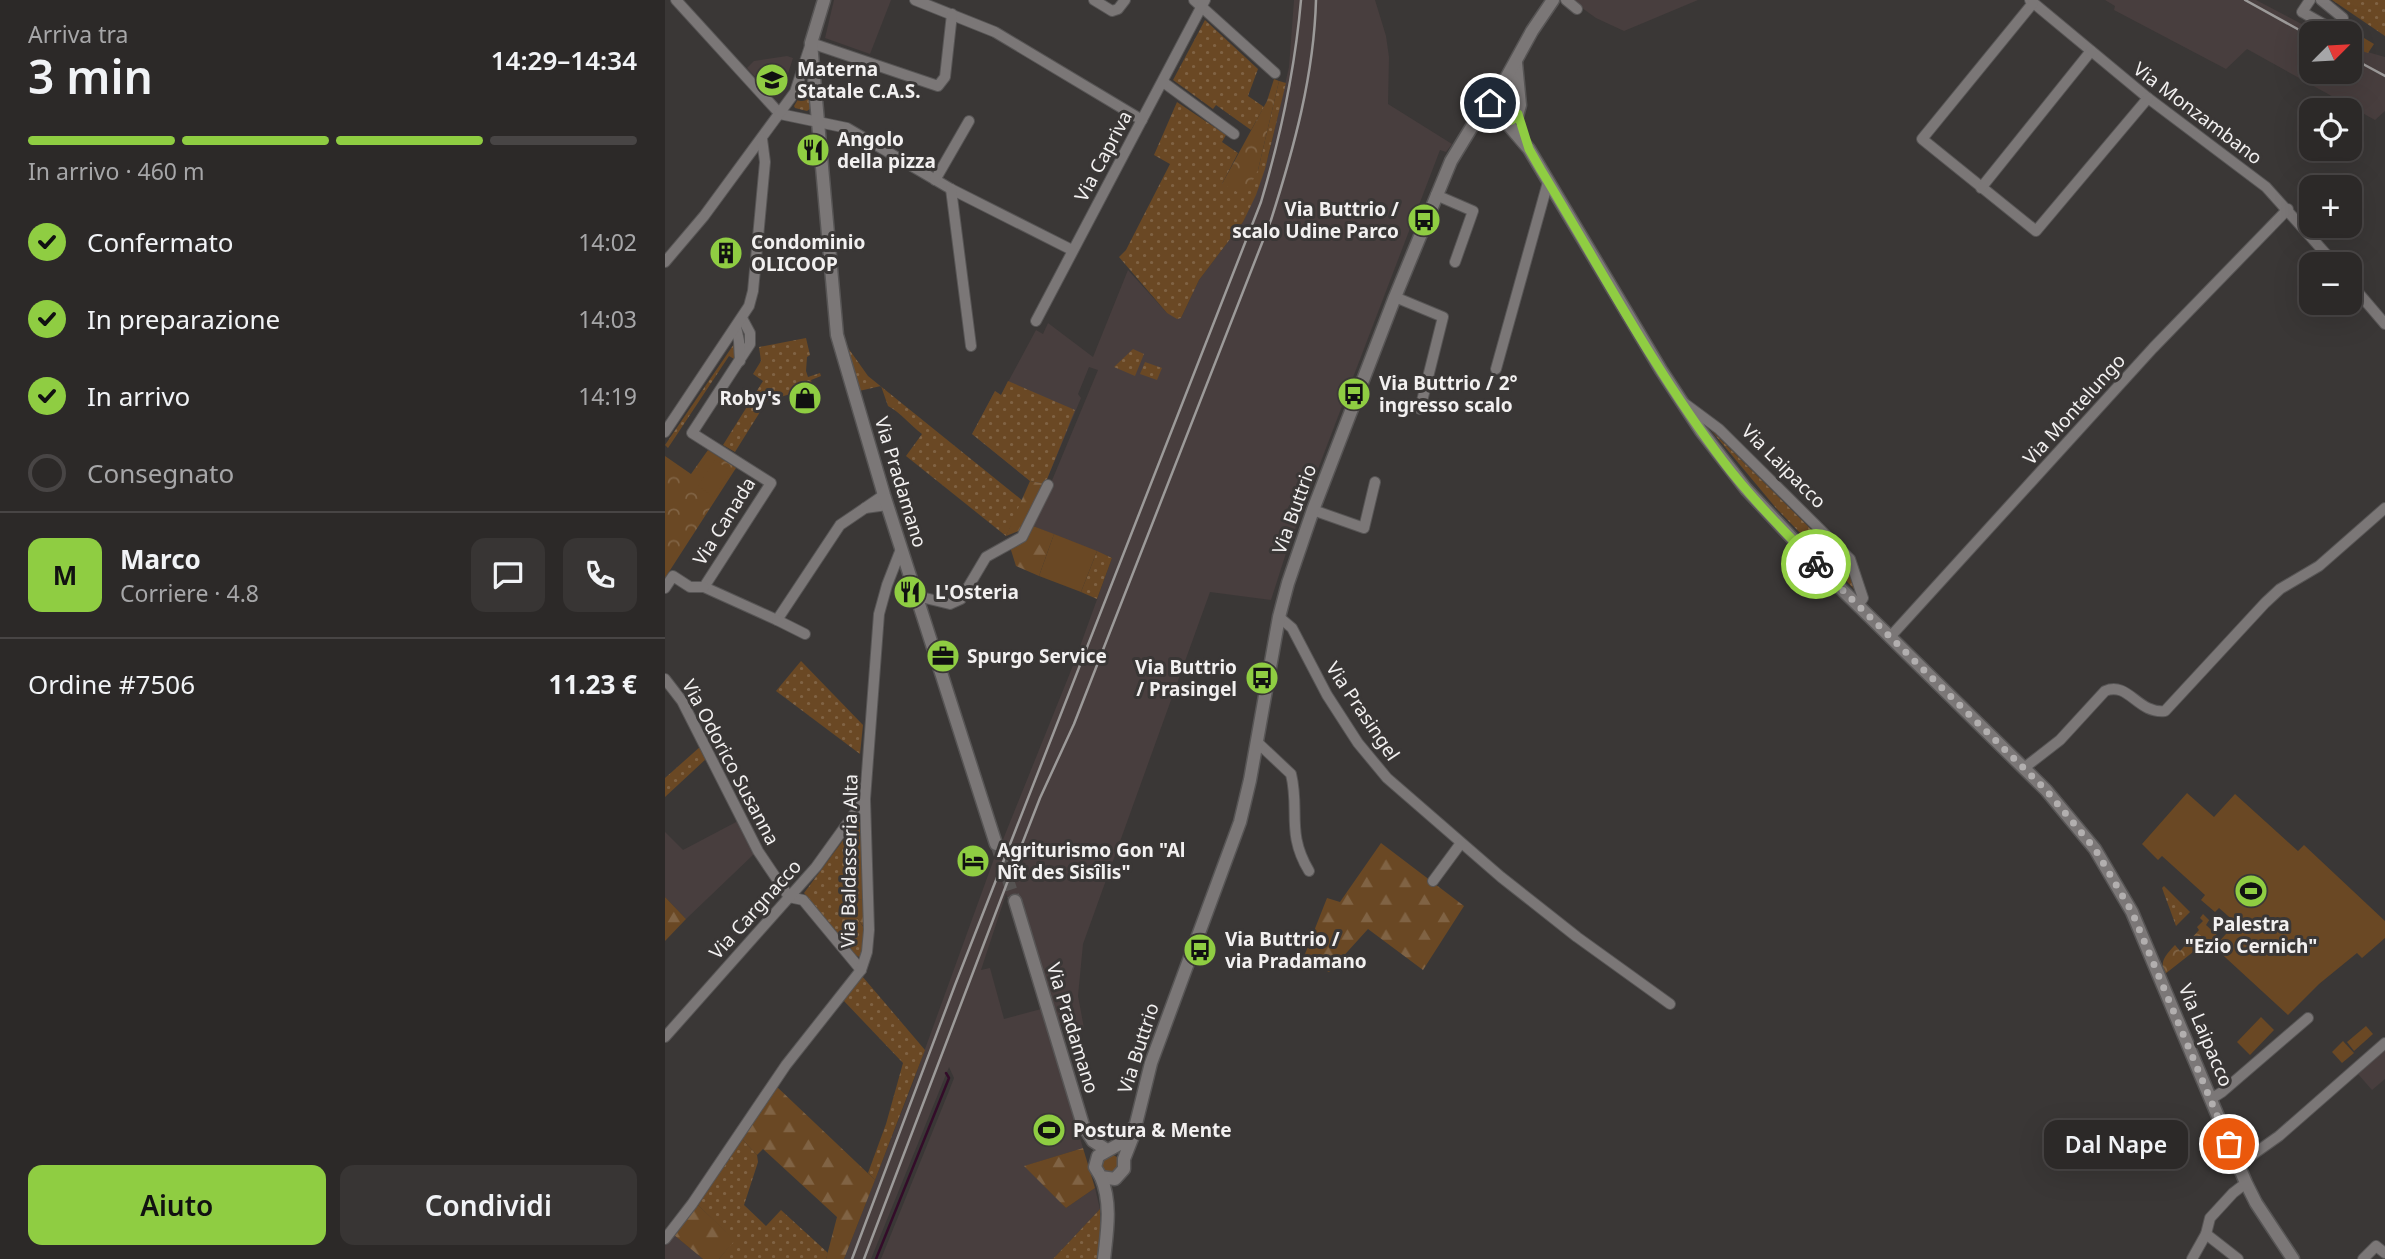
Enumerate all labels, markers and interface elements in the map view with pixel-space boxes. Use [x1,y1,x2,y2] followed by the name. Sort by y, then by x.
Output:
[28,18,128,50] text: Arriva tra
[2299,21,2363,84] north arrow
[2299,21,2362,315] map controls
[491,42,637,78] text: 14:29–14:34
[28,45,153,107] text: 3 min
[797,56,921,104] place label: Materna Statale C.A.S.
[2128,56,2268,170] street label: Via Monzambano
[753,61,791,99] school or university icon: Materna Statale C.A.S.
[1460,73,1520,133] pin
[1471,84,1509,122] icon: home
[2299,98,2362,161] button: locate
[1068,106,1138,206] street label: Via Capriva
[837,126,936,174] place label: Angolo della pizza
[794,131,832,169] restaurant icon: Angolo della pizza
[28,155,205,187] text: In arrivo · 460 m
[2299,175,2362,238] button: +
[1232,196,1399,244] place label: Via Buttrio / scalo Udine Parco
[1405,201,1443,239] bus stop icon: Via Buttrio / scalo Udine Parco
[28,223,66,261] icon: check
[87,224,234,260] text: Confermato
[578,226,637,258] text: 14:02
[751,229,865,277] place label: Condominio OLICOOP
[707,234,745,272] building icon: Condominio OLICOOP
[2299,252,2362,315] button: −
[28,300,66,338] icon: check
[87,301,280,337] text: In preparazione
[578,303,637,335] text: 14:03
[2017,348,2131,470] street label: Via Montelungo
[1379,370,1518,418] place label: Via Buttrio / 2° ingresso scalo
[1335,375,1373,413] bus stop icon: Via Buttrio / 2° ingresso scalo
[28,377,66,415] icon: check
[87,378,190,414] text: In arrivo
[786,379,824,417] shop icon: Roby's
[578,380,637,412] text: 14:19
[719,385,781,411] place label: Roby's
[869,413,933,551] street label: Via Pradamano
[1736,418,1832,514] street label: Via Laipacco
[87,455,234,491] text: Consegnato
[1266,460,1322,558] street label: Via Buttrio
[687,472,761,570] street label: Via Canada
[1781,529,1851,599] courier
[471,538,545,612] button: chat
[563,538,637,612] button: phone
[120,541,201,577] text: Marco
[1797,545,1835,583] icon: bike
[53,557,77,593] text: M
[891,573,929,611] restaurant icon: L'Osteria
[120,577,259,609] text: Corriere · 4.8
[935,579,1019,605] place label: L'Osteria
[924,637,962,675] office icon: Spurgo Service
[967,643,1107,669] place label: Spurgo Service
[1135,654,1237,702] place label: Via Buttrio / Prasingel
[1320,656,1406,766] street label: Via Prasingel
[1243,659,1281,697] bus stop icon: Via Buttrio / Prasingel
[28,666,195,702] text: Ordine #7506
[549,666,637,702] text: 11.23 €
[676,675,786,849] street label: Via Odorico Susanna
[834,774,864,948] street label: Via Baldasseria Alta
[997,837,1185,885] place label: Agriturismo Gon "Al Nît des Sisîlis"
[954,842,992,880] hotel icon: Agriturismo Gon "Al Nît des Sisîlis"
[703,853,807,965] street label: Via Cargnacco
[2232,872,2270,910] sports icon: Palestra "Ezio Cernich"
[2185,911,2317,959] place label: Palestra "Ezio Cernich"
[1225,926,1367,974] place label: Via Buttrio / via Pradamano
[1181,931,1219,969] bus stop icon: Via Buttrio / via Pradamano
[1041,959,1105,1097] street label: Via Pradamano
[2173,980,2239,1090] street label: Via Laipacco
[1111,999,1165,1097] street label: Via Buttrio
[1030,1111,1068,1149] sports icon: Postura & Mente
[2199,1114,2259,1174] pin
[1073,1117,1232,1143] place label: Postura & Mente
[2043,1120,2187,1168] callout: Dal Nape
[2210,1125,2248,1163] icon: bag
[2065,1128,2167,1160] text: Dal Nape
[28,1165,326,1245] button: Aiuto
[340,1165,637,1245] button: Condividi

